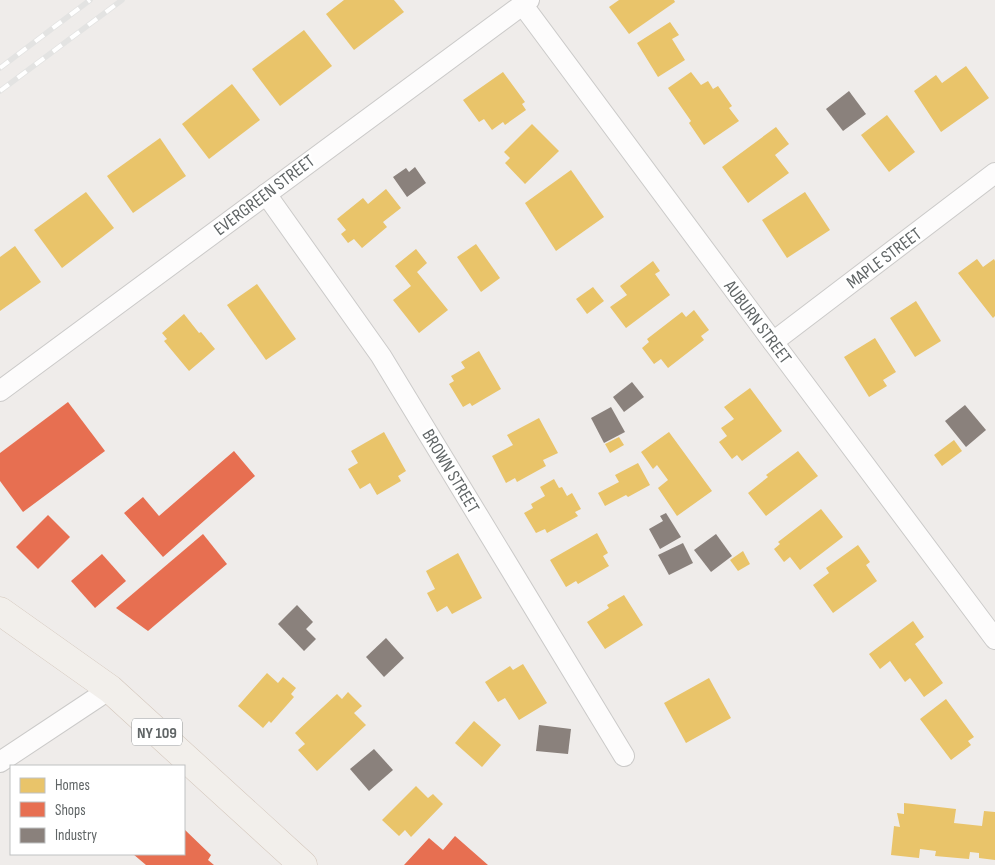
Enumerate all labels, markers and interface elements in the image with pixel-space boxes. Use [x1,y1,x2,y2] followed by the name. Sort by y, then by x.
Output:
[210,151,319,240] street label: EVERGREEN STREET
[843,223,926,293] street label: MAPLE STREET
[719,276,796,368] street label: AUBURN STREET
[417,426,484,517] street label: BROWN STREET
[132,719,182,746] road number: NY 109
[10,765,185,855] legend
[55,776,90,795] text: Homes
[55,801,86,820] text: Shops
[55,826,97,845] text: Industry

